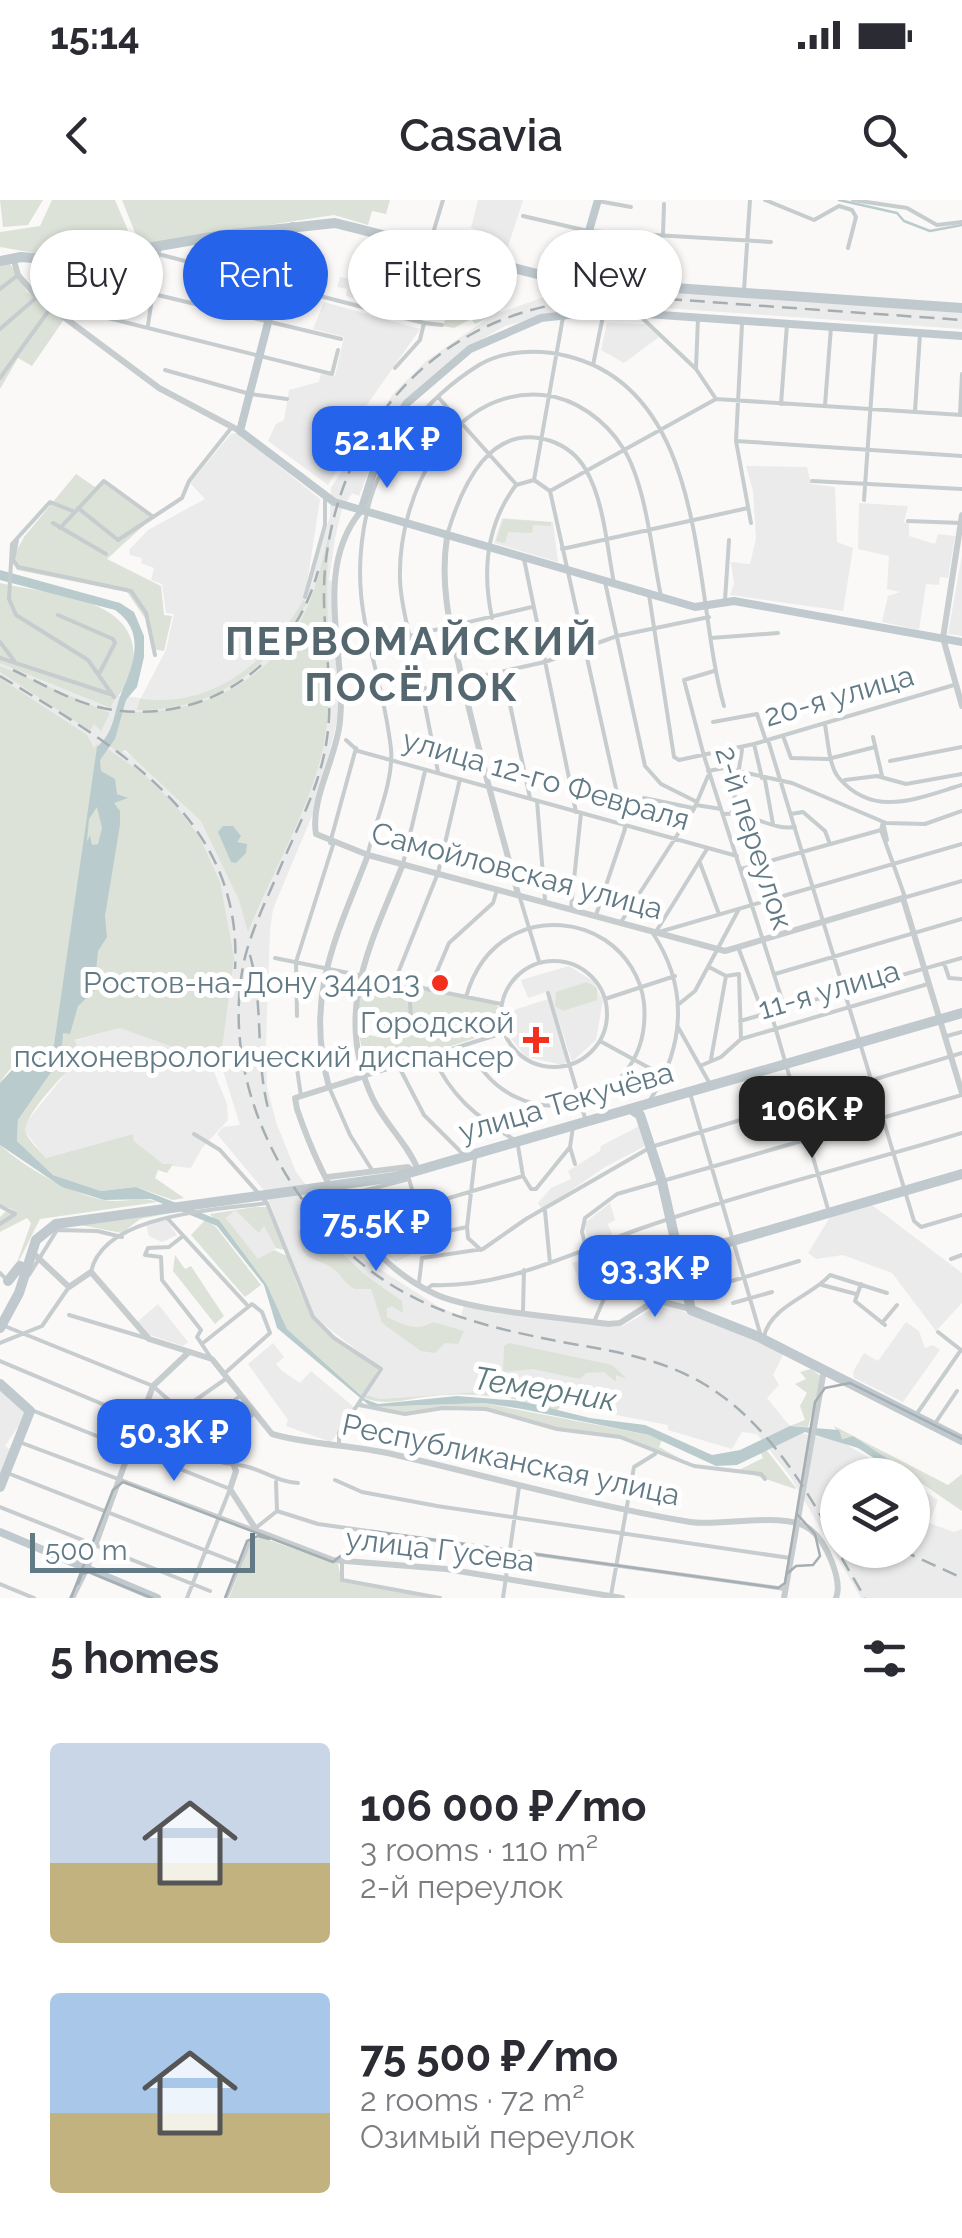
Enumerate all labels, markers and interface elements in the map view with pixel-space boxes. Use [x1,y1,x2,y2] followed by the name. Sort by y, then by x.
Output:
[50,13,140,58] text: 15:14
[50,108,105,163] icon: back
[857,108,912,163] icon: search
[399,109,563,162] text: Casavia
[30,230,163,320] chip: Buy
[183,230,328,320] chip: Rent
[348,230,517,320] chip: Filters
[537,230,682,320] chip: New
[295,406,479,491] pin: 52.1K ₽
[334,420,440,457] text: 52.1K ₽
[225,617,599,710] district label: ПЕРВОМАЙСКИЙ ПОСЁЛОК
[760,657,918,734] street label: 20-я улица
[399,722,694,837] street label: улица 12-го Февраля
[708,742,801,934] street label: 2-й переулок
[368,815,667,926] street label: Самойловская улица
[754,953,904,1026] street label: 11-я улица
[83,965,420,1000] place label: Ростов-на-Дону 344013
[429,972,451,994] marker: Ростов-на-Дону 344013
[14,1005,514,1074] place label: Городской психоневрологический диспансер
[523,1027,549,1053] marker: Городской психоневрологический диспансер
[455,1054,677,1149] street label: улица Текучёва
[731,1076,893,1161] pin: 106K ₽
[761,1090,863,1127] text: 106K ₽
[284,1189,468,1274] pin: 75.5K ₽
[322,1203,430,1240] text: 75.5K ₽
[563,1235,747,1320] pin: 93.3K ₽
[600,1249,710,1286] text: 93.3K ₽
[471,1359,619,1418] water label: Темерник
[82,1399,266,1484] pin: 50.3K ₽
[339,1407,683,1512] street label: Республиканская улица
[119,1413,229,1450] text: 50.3K ₽
[820,1458,930,1568] map controls
[820,1458,930,1568] button: layers
[344,1521,537,1578] street label: улица Гусева
[30,1528,255,1572] scale bar
[45,1534,127,1567] text: 500 m
[857,1631,912,1686] icon: filters
[50,1634,219,1683] text: 5 homes
[360,1782,646,1831] text: 106 000 ₽/mo
[130,1783,250,1903] icon: home
[360,1831,598,1868] text: 3 rooms · 110 m²
[360,1868,564,1905] text: 2-й переулок
[360,2032,618,2081] text: 75 500 ₽/mo
[130,2033,250,2153] icon: home
[360,2081,585,2118] text: 2 rooms · 72 m²
[360,2118,635,2155] text: Озимый переулок

